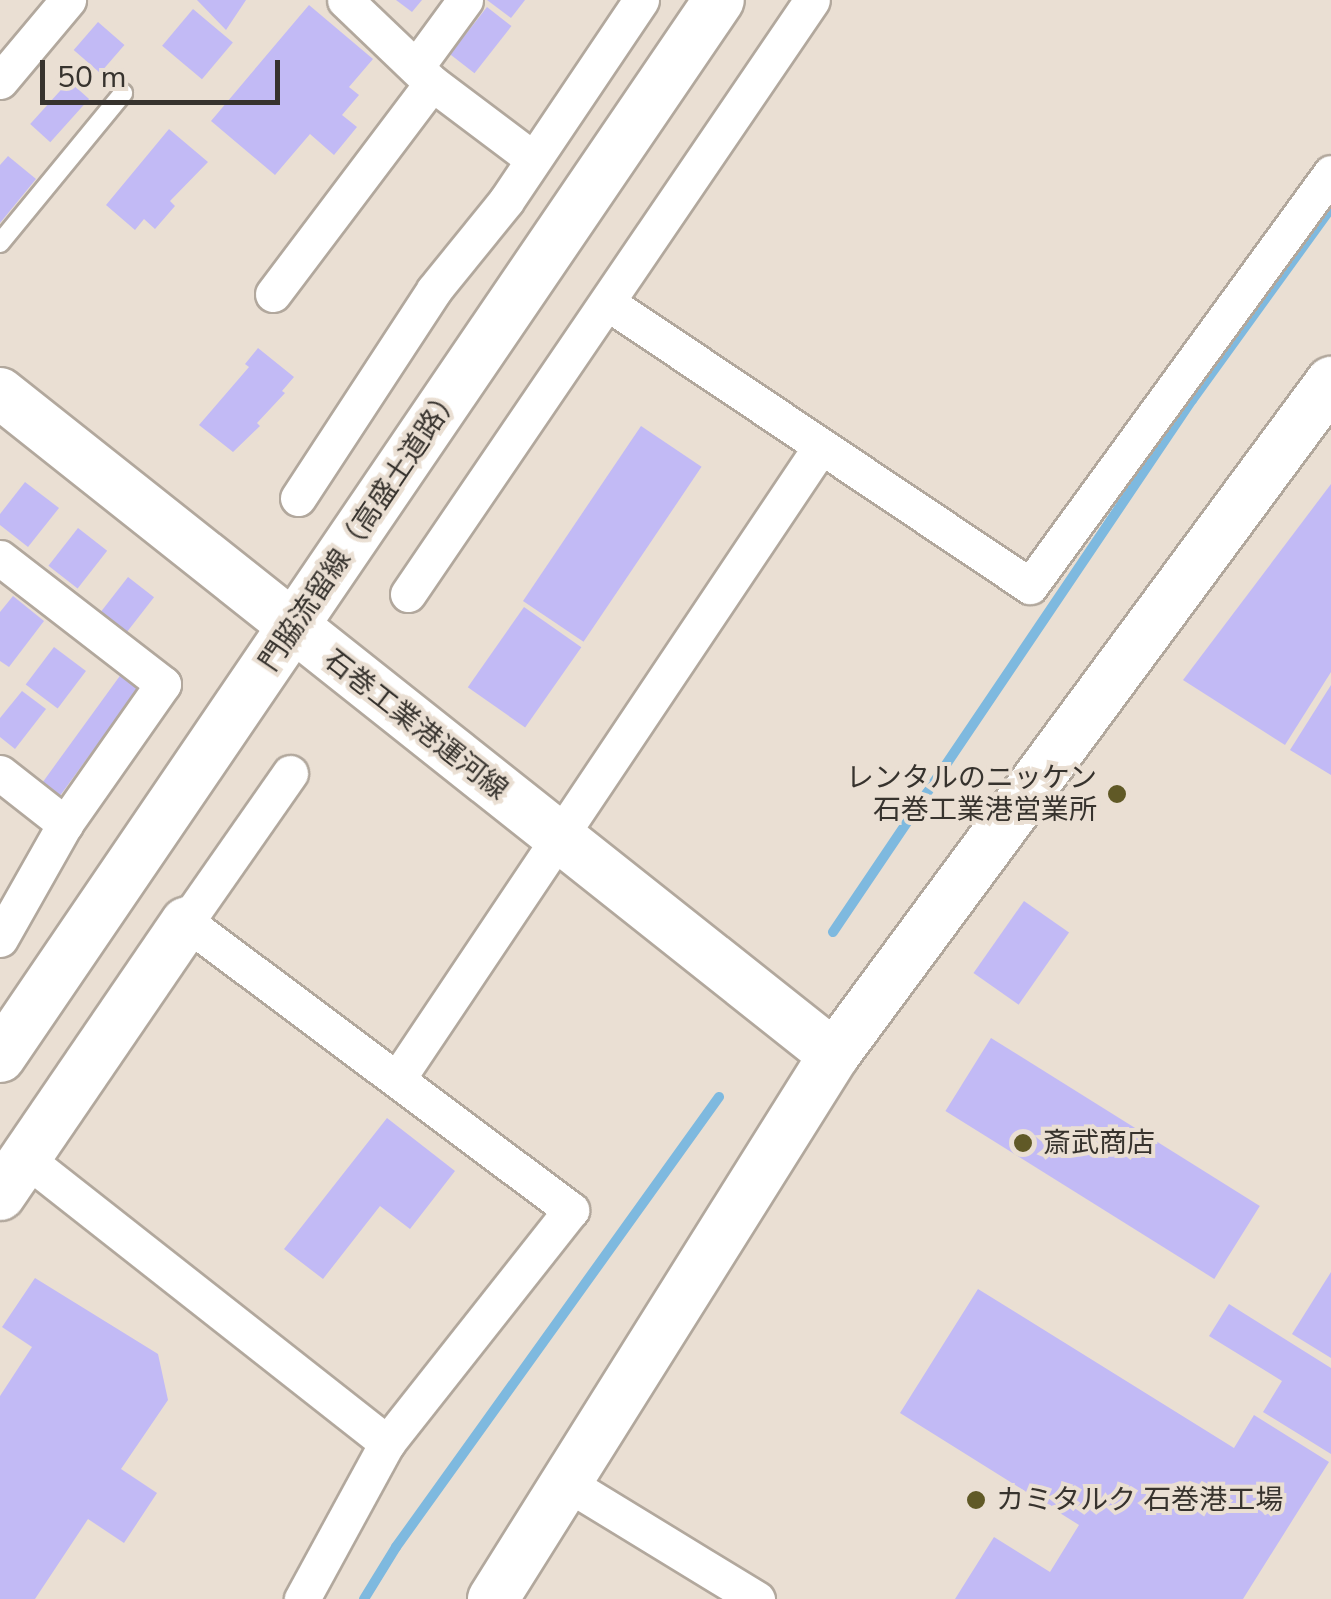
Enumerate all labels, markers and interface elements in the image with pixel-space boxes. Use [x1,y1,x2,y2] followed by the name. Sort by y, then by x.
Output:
[45,40,285,102] scale bar
[57,57,126,98] text: 50 m
[252,380,468,678] street label: 門脇流留線（高盛土道路）
[317,643,515,807] street label: 石巻工業港運河線
[845,761,1097,827] place label: レンタルのニッケン 石巻工業港営業所
[1106,783,1128,805] marker: レンタルのニッケン 石巻工業港営業所
[1043,1126,1155,1160] place label: 斎武商店
[1012,1132,1034,1154] marker: 斎武商店
[996,1483,1283,1517] place label: カミタルク 石巻港工場
[965,1489,987,1511] marker: カミタルク 石巻港工場

